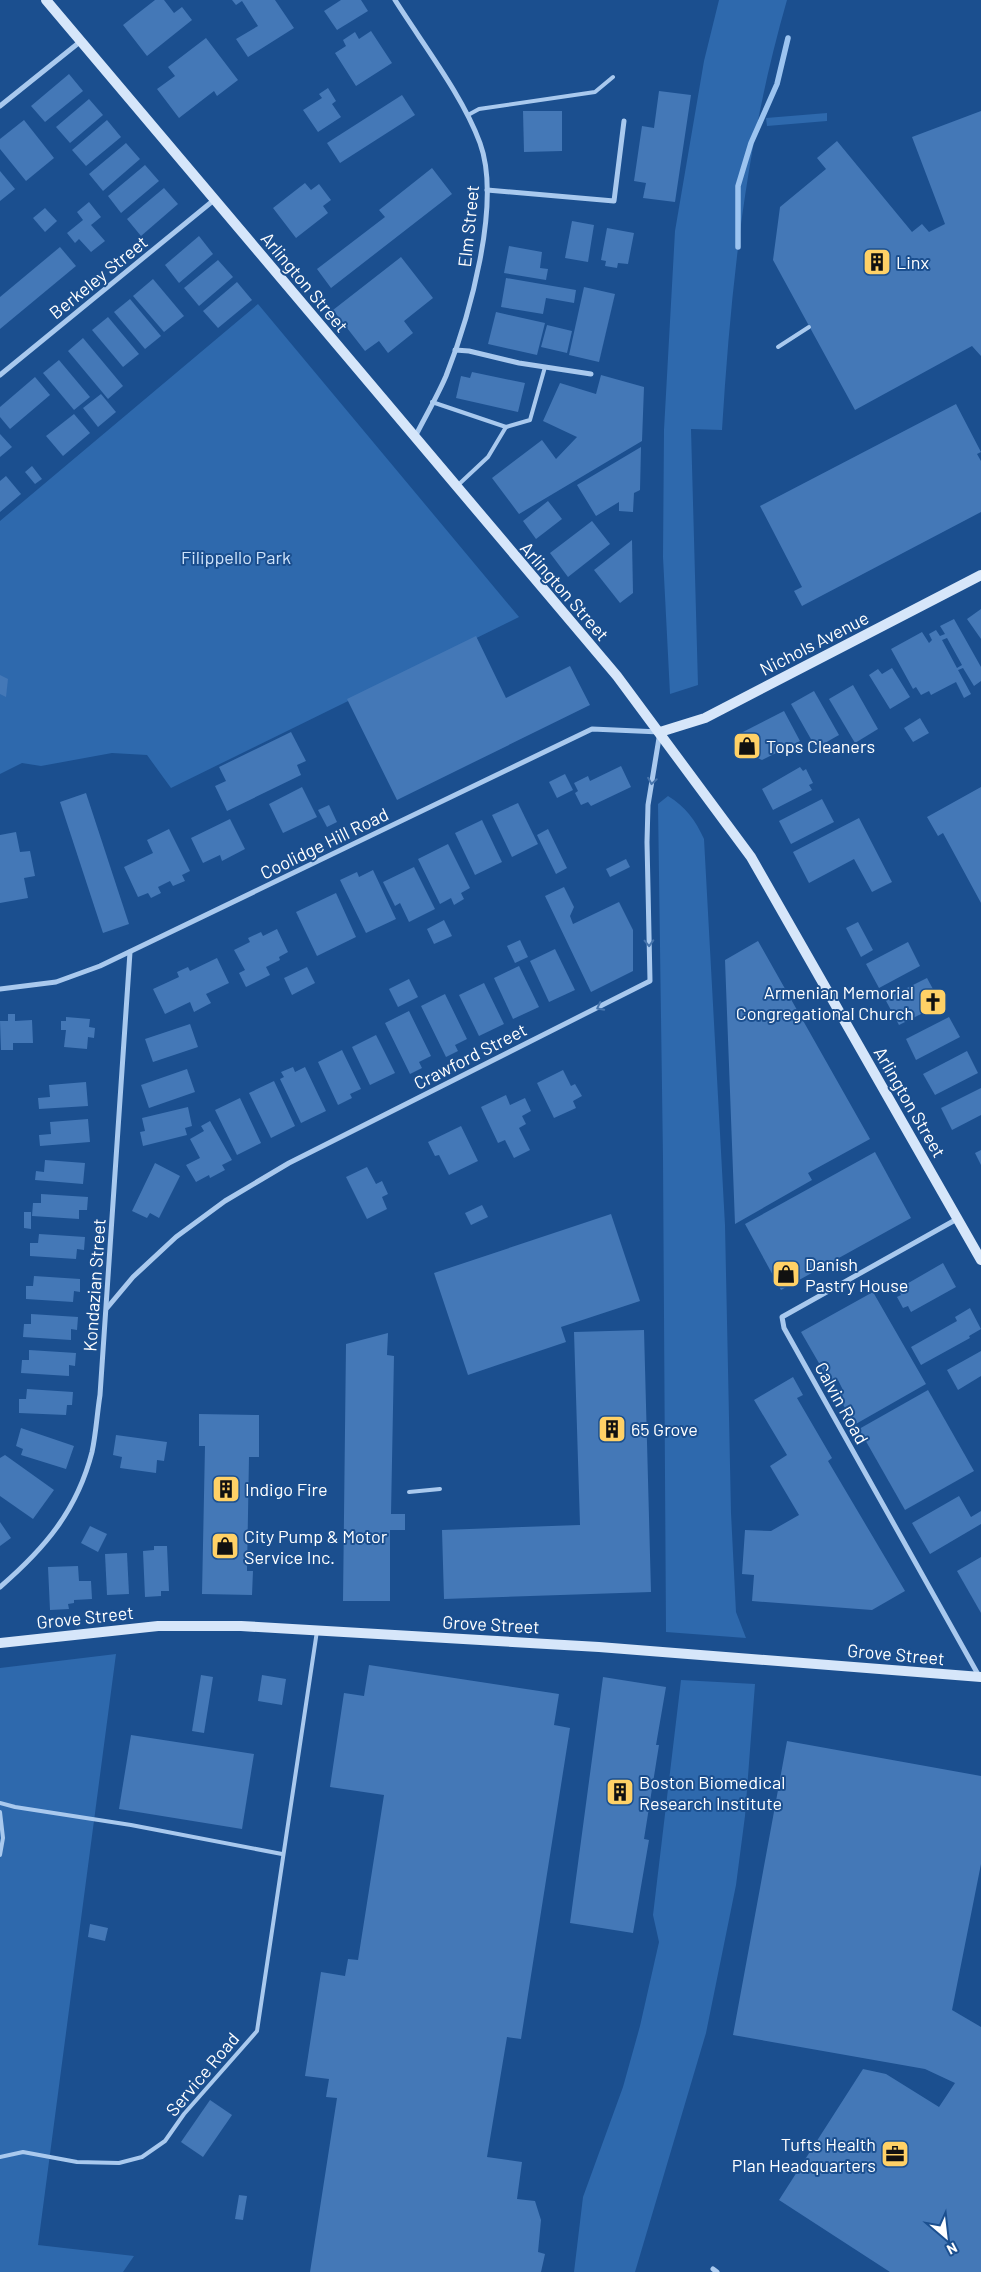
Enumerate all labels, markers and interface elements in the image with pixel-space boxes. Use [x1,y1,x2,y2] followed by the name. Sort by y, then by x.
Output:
[453,184,483,268] street label: Elm Street
[257,227,353,337] street label: Arlington Street
[44,231,152,323] street label: Berkeley Street
[862,247,892,277] building icon: Linx
[896,251,930,273] place label: Linx
[516,537,614,645] street label: Arlington Street
[181,546,291,568] park label: Filippello Park
[756,606,872,680] street label: Nichols Avenue
[732,731,762,761] shop icon: Tops Cleaners
[766,735,875,757] place label: Tops Cleaners
[648,776,658,785] one-way arrow
[256,802,392,884] street label: Coolidge Hill Road
[644,939,655,947] one-way arrow
[736,981,914,1024] place label: Armenian Memorial Congregational Church
[918,987,948,1017] church icon: Armenian Memorial Congregational Church
[596,1001,605,1011] one-way arrow
[410,1018,530,1094] street label: Crawford Street
[869,1043,951,1161] street label: Arlington Street
[78,1218,110,1352] street label: Kondazian Street
[805,1253,908,1296] place label: Danish Pastry House
[771,1259,801,1289] shop icon: Danish Pastry House
[810,1358,874,1448] street label: Calvin Road
[597,1414,627,1444] building icon: 65 Grove
[631,1418,698,1440] place label: 65 Grove
[211,1474,241,1504] building icon: Indigo Fire
[245,1478,328,1500] place label: Indigo Fire
[244,1525,388,1568] place label: City Pump & Motor Service Inc.
[210,1531,240,1561] shop icon: City Pump & Motor Service Inc.
[35,1601,135,1633] street label: Grove Street
[442,1610,540,1638] street label: Grove Street
[846,1639,946,1669] street label: Grove Street
[639,1771,785,1814] place label: Boston Biomedical Research Institute
[605,1777,635,1807] building icon: Boston Biomedical Research Institute
[161,2028,243,2120] street label: Service Road
[732,2133,876,2176] place label: Tufts Health Plan Headquarters
[880,2139,910,2169] office icon: Tufts Health Plan Headquarters
[921,2212,971,2262] north arrow
[944,2239,960,2259] text: N

